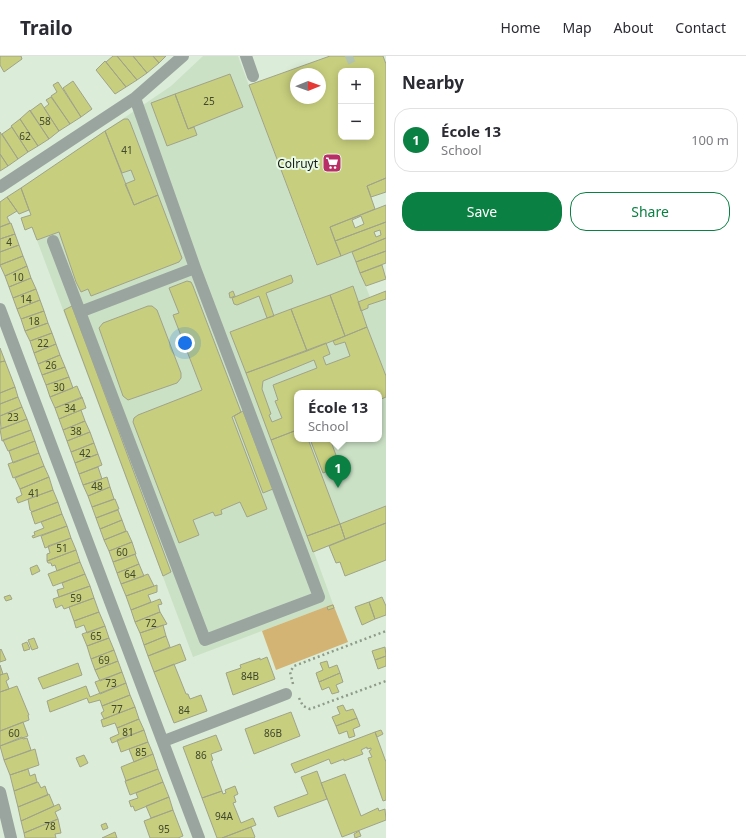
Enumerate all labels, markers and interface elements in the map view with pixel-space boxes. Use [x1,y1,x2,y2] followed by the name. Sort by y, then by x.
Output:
[20,15,73,41] text: Trailo
[501,18,540,37] text: Home
[562,18,592,37] text: Map
[614,18,653,37] text: About
[675,18,726,37] text: Contact
[290,68,326,104] north arrow
[338,68,374,140] map controls
[338,68,374,104] button: +
[402,71,464,94] text: Nearby
[203,94,215,108] house number: 25
[338,104,374,140] button: −
[39,114,51,128] house number: 58
[441,121,501,141] text: École 13
[19,129,31,143] house number: 62
[412,131,420,149] text: 1
[691,131,729,149] text: 100 m
[441,141,482,159] text: School
[121,143,133,157] house number: 41
[321,152,343,174] supermarket icon: Colruyt
[277,155,319,172] place label: Colruyt
[402,192,562,231] button: Save
[570,192,730,231] button: Share
[6,235,12,249] house number: 4
[12,270,24,284] house number: 10
[20,292,32,306] house number: 14
[28,314,40,328] house number: 18
[175,333,195,353] your location
[37,336,49,350] house number: 22
[45,358,57,372] house number: 26
[53,380,65,394] house number: 30
[294,390,382,442] popup
[308,397,368,417] text: École 13
[64,401,76,415] house number: 34
[7,410,19,424] house number: 23
[308,417,348,435] text: School
[70,424,82,438] house number: 38
[79,446,91,460] house number: 42
[325,455,351,488] pin: 1
[91,479,103,493] house number: 48
[28,486,40,500] house number: 41
[56,541,68,555] house number: 51
[116,545,128,559] house number: 60
[124,567,136,581] house number: 64
[70,591,82,605] house number: 59
[145,616,157,630] house number: 72
[90,629,102,643] house number: 65
[98,653,110,667] house number: 69
[241,669,259,683] house number: 84B
[105,676,117,690] house number: 73
[111,702,123,716] house number: 77
[178,703,190,717] house number: 84
[122,725,134,739] house number: 81
[8,726,20,740] house number: 60
[264,726,282,740] house number: 86B
[135,745,147,759] house number: 85
[195,748,207,762] house number: 86
[215,809,234,823] house number: 94A
[44,819,56,833] house number: 78
[158,822,170,836] house number: 95

